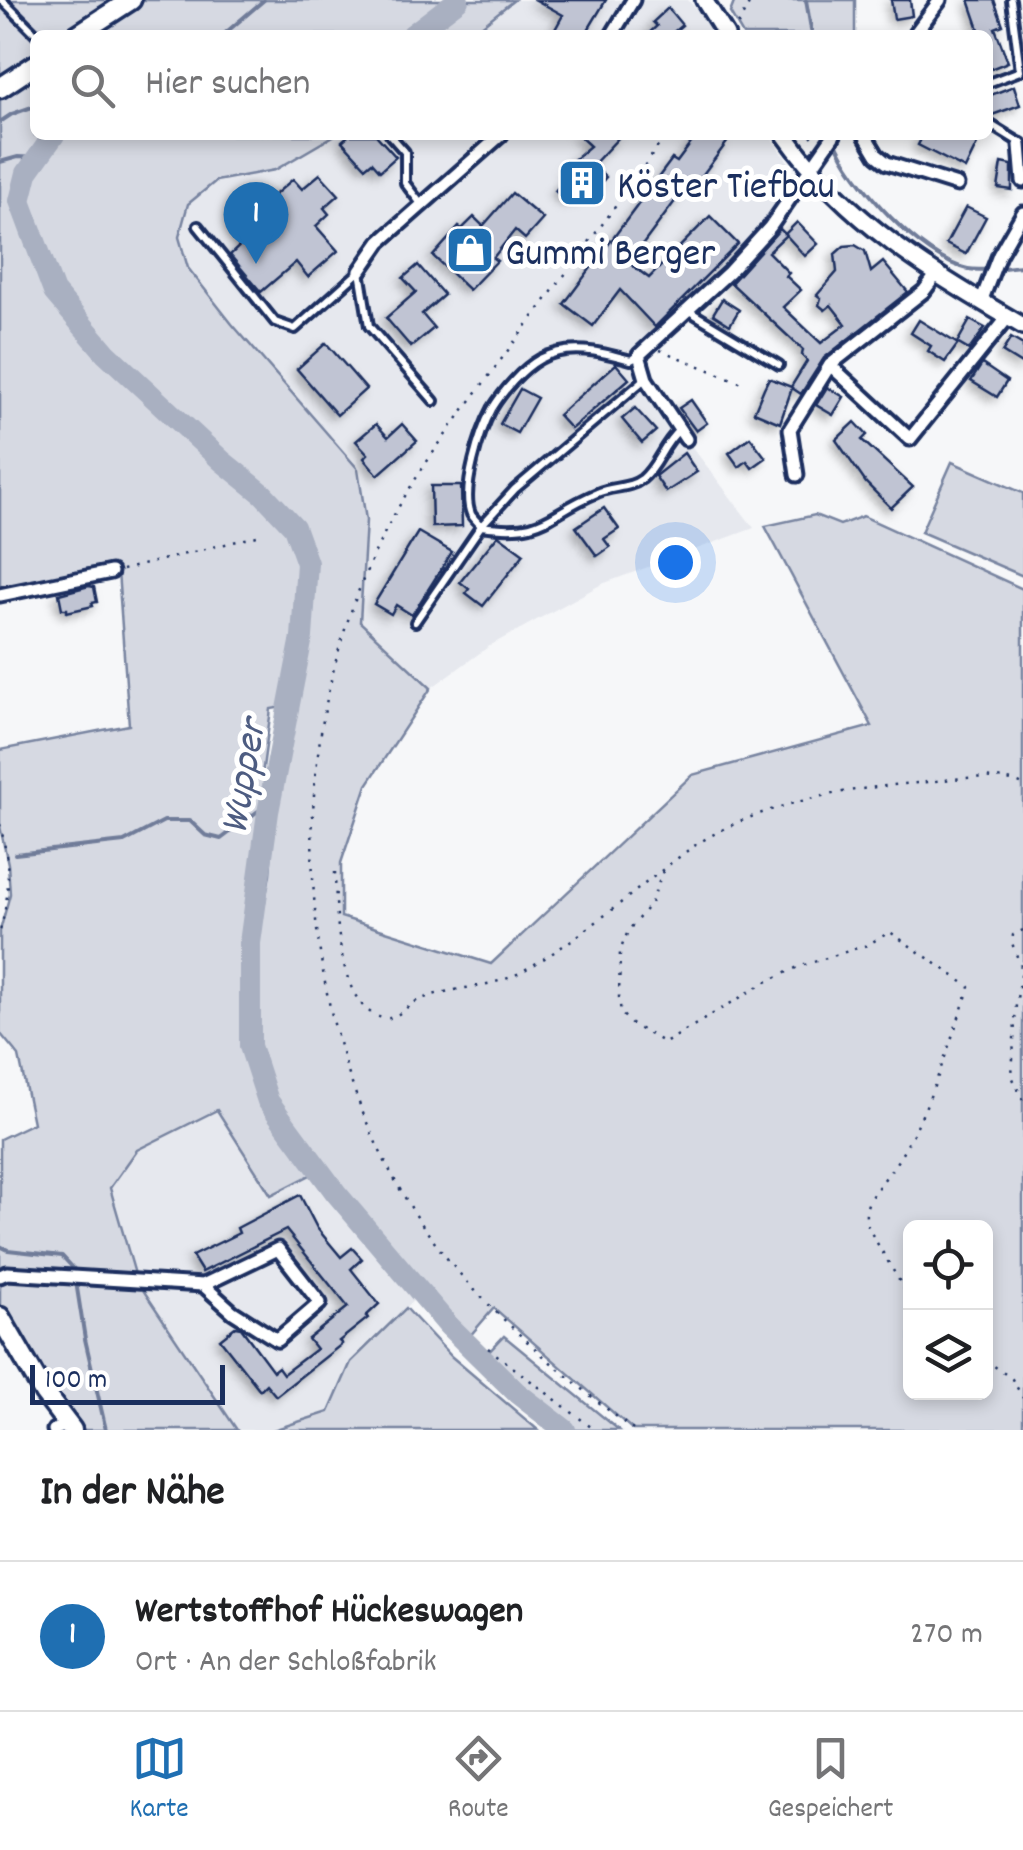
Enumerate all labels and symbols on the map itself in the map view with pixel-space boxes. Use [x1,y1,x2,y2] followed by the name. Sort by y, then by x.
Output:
[556,157,608,209] building icon: Köster Tiefbau
[617,161,835,218] place label: Köster Tiefbau
[224,182,288,264] pin: 1
[444,224,496,276] shop icon: Gummi Berger
[505,228,715,285] place label: Gummi Berger
[650,537,701,588] your location
[207,711,287,839] water label: Wupper
[30,1360,225,1404] scale bar

